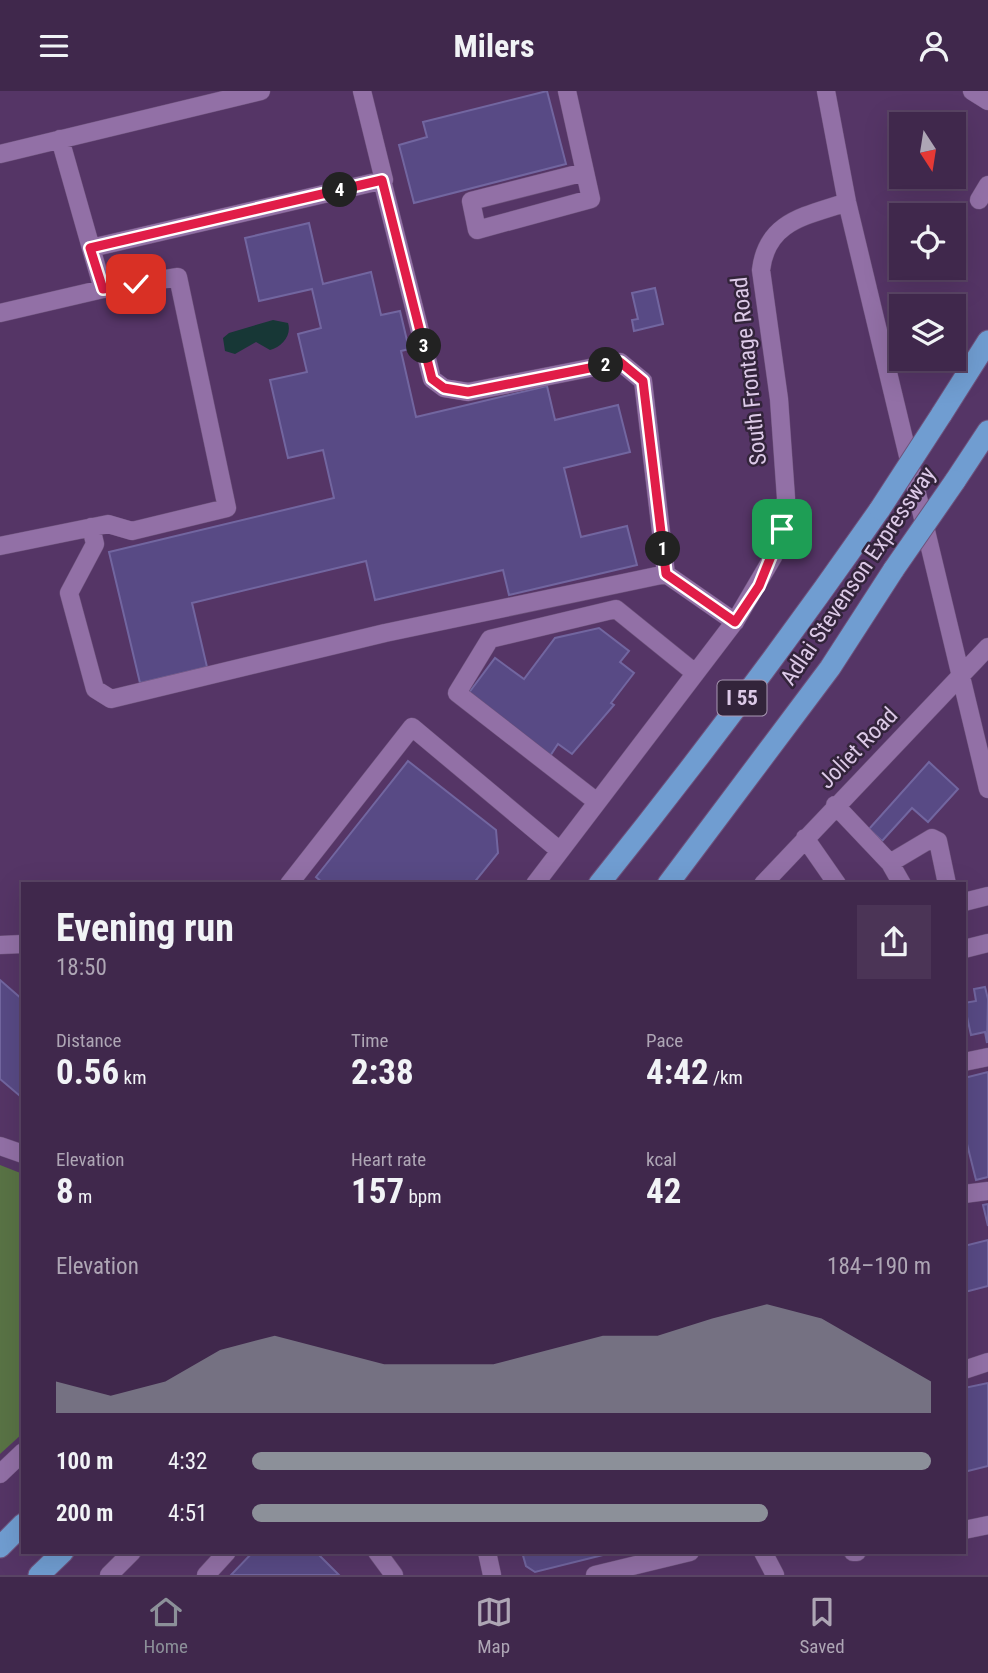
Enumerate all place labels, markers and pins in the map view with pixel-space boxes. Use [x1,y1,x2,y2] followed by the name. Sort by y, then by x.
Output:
[322,173,358,207] pin: 4
[106,254,166,314] pin
[406,329,442,363] pin: 3
[588,347,624,383] pin: 2
[752,499,812,559] pin
[646,531,680,567] pin: 1

